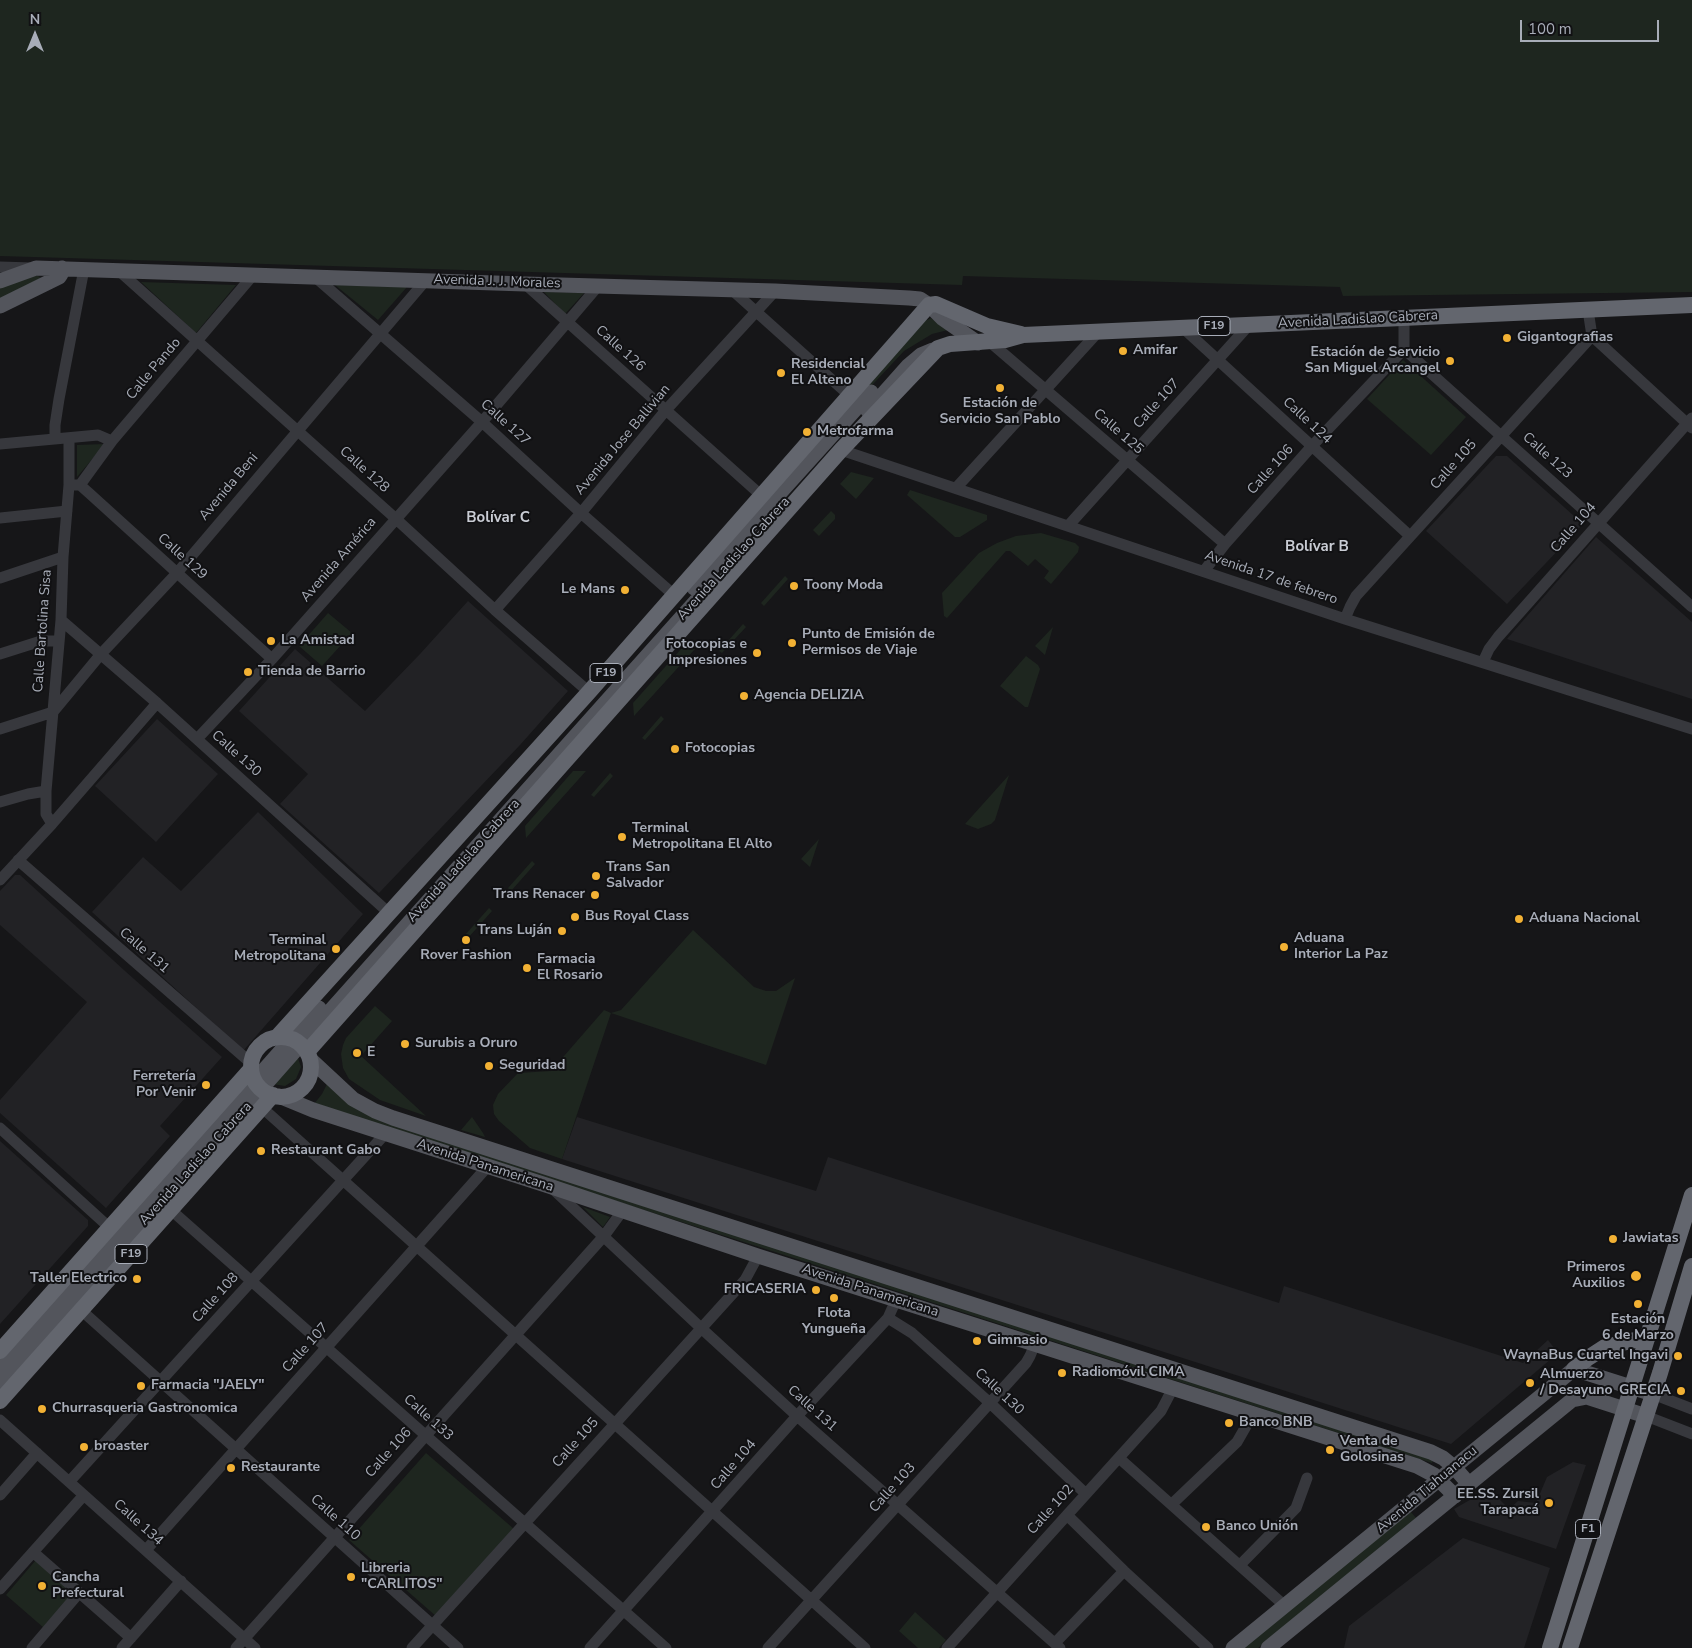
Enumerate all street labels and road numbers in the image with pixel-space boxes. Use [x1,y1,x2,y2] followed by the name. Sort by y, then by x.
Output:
[433,271,561,293] street label: Avenida J. J. Morales
[1277,307,1439,333] street label: Avenida Ladislao Cabrera
[1198,316,1230,336] road number: F19
[592,322,648,376] street label: Calle 126
[123,335,185,403] street label: Calle Pando
[1130,376,1184,432] street label: Calle 107
[572,381,674,499] street label: Avenida Jose Ballivian
[1279,394,1335,448] street label: Calle 124
[477,396,533,450] street label: Calle 127
[1089,406,1147,458] street label: Calle 125
[1519,429,1575,483] street label: Calle 123
[1427,437,1481,493] street label: Calle 105
[1244,442,1298,498] street label: Calle 106
[336,443,392,497] street label: Calle 128
[196,450,262,524] street label: Avenida Beni
[674,494,794,624] street label: Avenida Ladislao Cabrera
[1548,499,1600,557] street label: Calle 104
[298,514,380,606] street label: Avenida América
[154,530,210,584] street label: Calle 129
[1202,547,1340,609] street label: Avenida 17 de febrero
[30,569,56,693] street label: Calle Bartolina Sisa
[590,664,622,682] road number: F19
[208,727,264,781] street label: Calle 130
[404,796,524,926] street label: Avenida Ladislao Cabrera
[115,925,173,977] street label: Calle 131
[136,1099,256,1229] street label: Avenida Ladislao Cabrera
[414,1136,556,1196] street label: Avenida Panamericana
[115,1244,147,1264] road number: F19
[799,1261,941,1321] street label: Avenida Panamericana
[189,1270,243,1326] street label: Calle 108
[279,1320,333,1376] street label: Calle 107
[971,1365,1027,1419] street label: Calle 130
[784,1382,840,1436] street label: Calle 131
[400,1391,456,1445] street label: Calle 133
[549,1415,603,1471] street label: Calle 105
[362,1425,416,1481] street label: Calle 106
[708,1436,760,1494] street label: Calle 104
[1373,1443,1481,1537] street label: Avenida Tiahuanacu
[866,1460,920,1516] street label: Calle 103
[1024,1482,1078,1538] street label: Calle 102
[307,1491,363,1545] street label: Calle 110
[110,1496,166,1550] street label: Calle 134
[1576,1520,1600,1538] road number: F1

